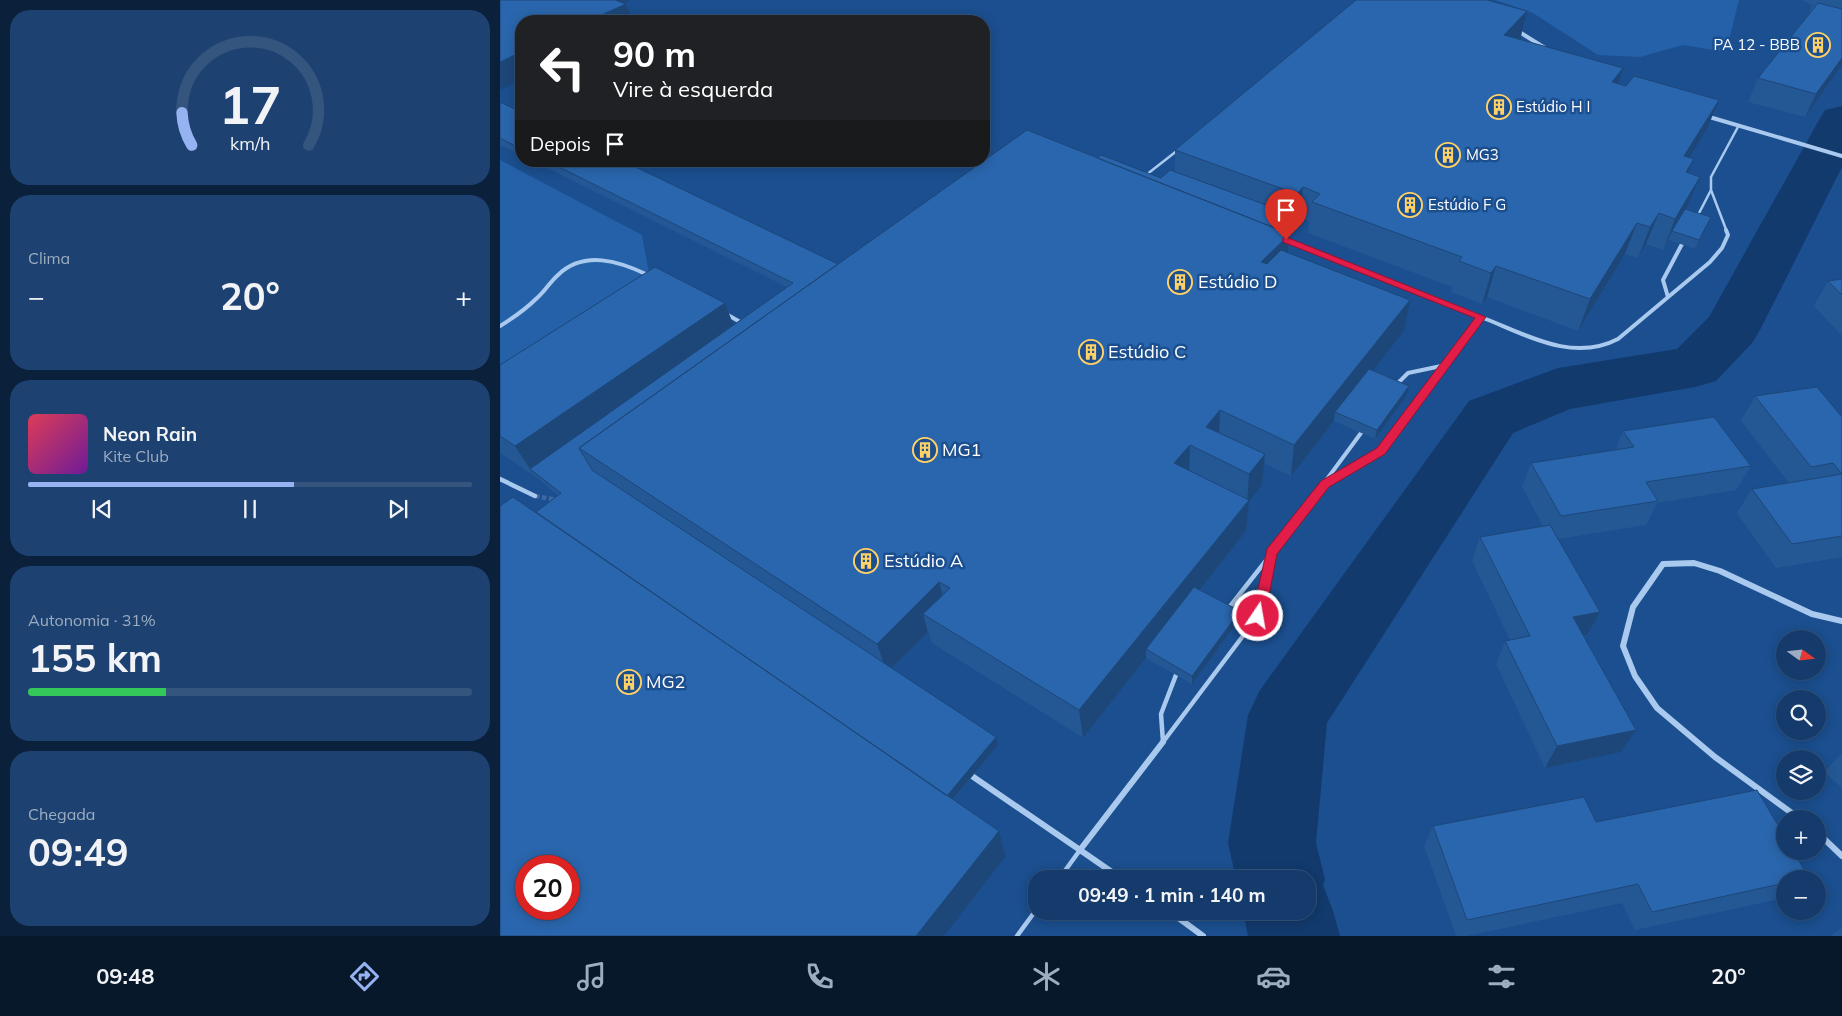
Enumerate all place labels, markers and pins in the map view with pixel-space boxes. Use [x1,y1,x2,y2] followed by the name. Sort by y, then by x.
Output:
[1805,32,1831,58] building icon: PA 12 - BBB
[1714,35,1800,54] place label: PA 12 - BBB
[1486,94,1512,120] building icon: Estúdio H I
[1516,97,1590,116] place label: Estúdio H I
[1435,142,1461,168] building icon: MG3
[1466,145,1499,164] place label: MG3
[1265,189,1307,240] pin
[1397,192,1423,218] building icon: Estúdio F G
[1428,195,1506,214] place label: Estúdio F G
[1167,269,1193,295] building icon: Estúdio D
[1198,270,1277,293] place label: Estúdio D
[1078,339,1104,365] building icon: Estúdio C
[1108,340,1186,363] place label: Estúdio C
[912,437,938,463] building icon: MG1
[942,438,981,461] place label: MG1
[853,548,879,574] building icon: Estúdio A
[884,549,963,572] place label: Estúdio A
[616,669,642,695] building icon: MG2
[646,670,685,693] place label: MG2

